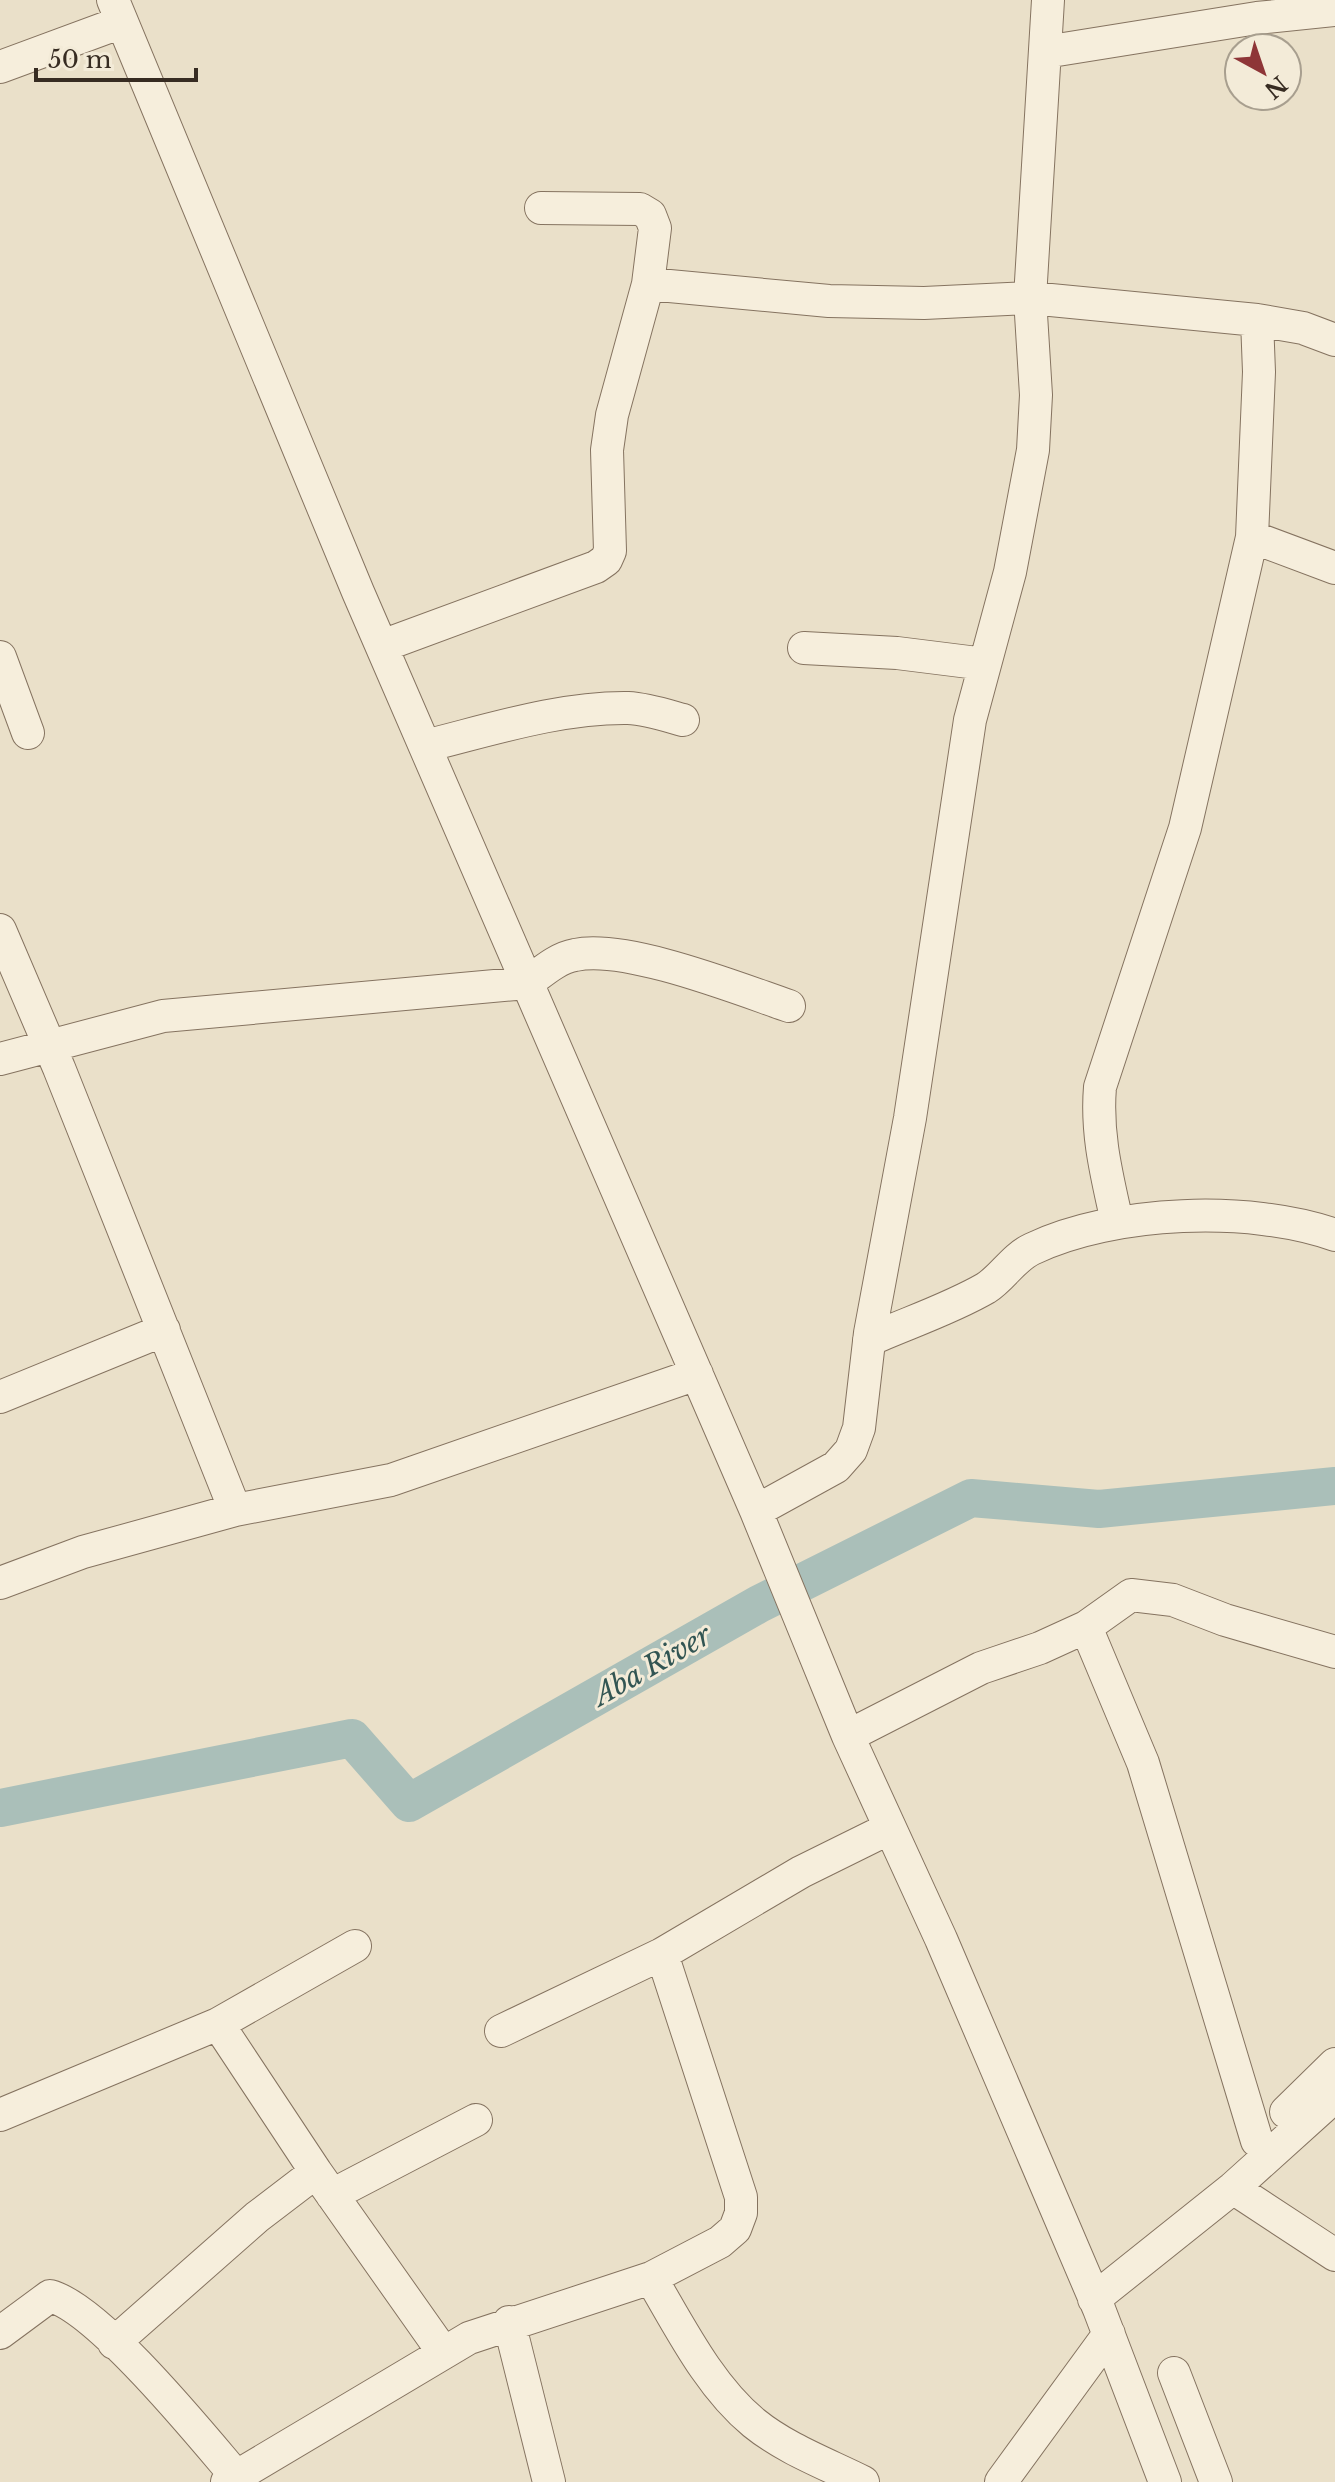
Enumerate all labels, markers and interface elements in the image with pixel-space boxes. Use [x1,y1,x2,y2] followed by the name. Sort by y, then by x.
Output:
[36,32,196,82] scale bar
[1223,32,1303,112] north arrow
[48,45,112,74] text: 50 m
[1259,70,1292,104] text: N
[584,1617,718,1715] water label: Aba River

